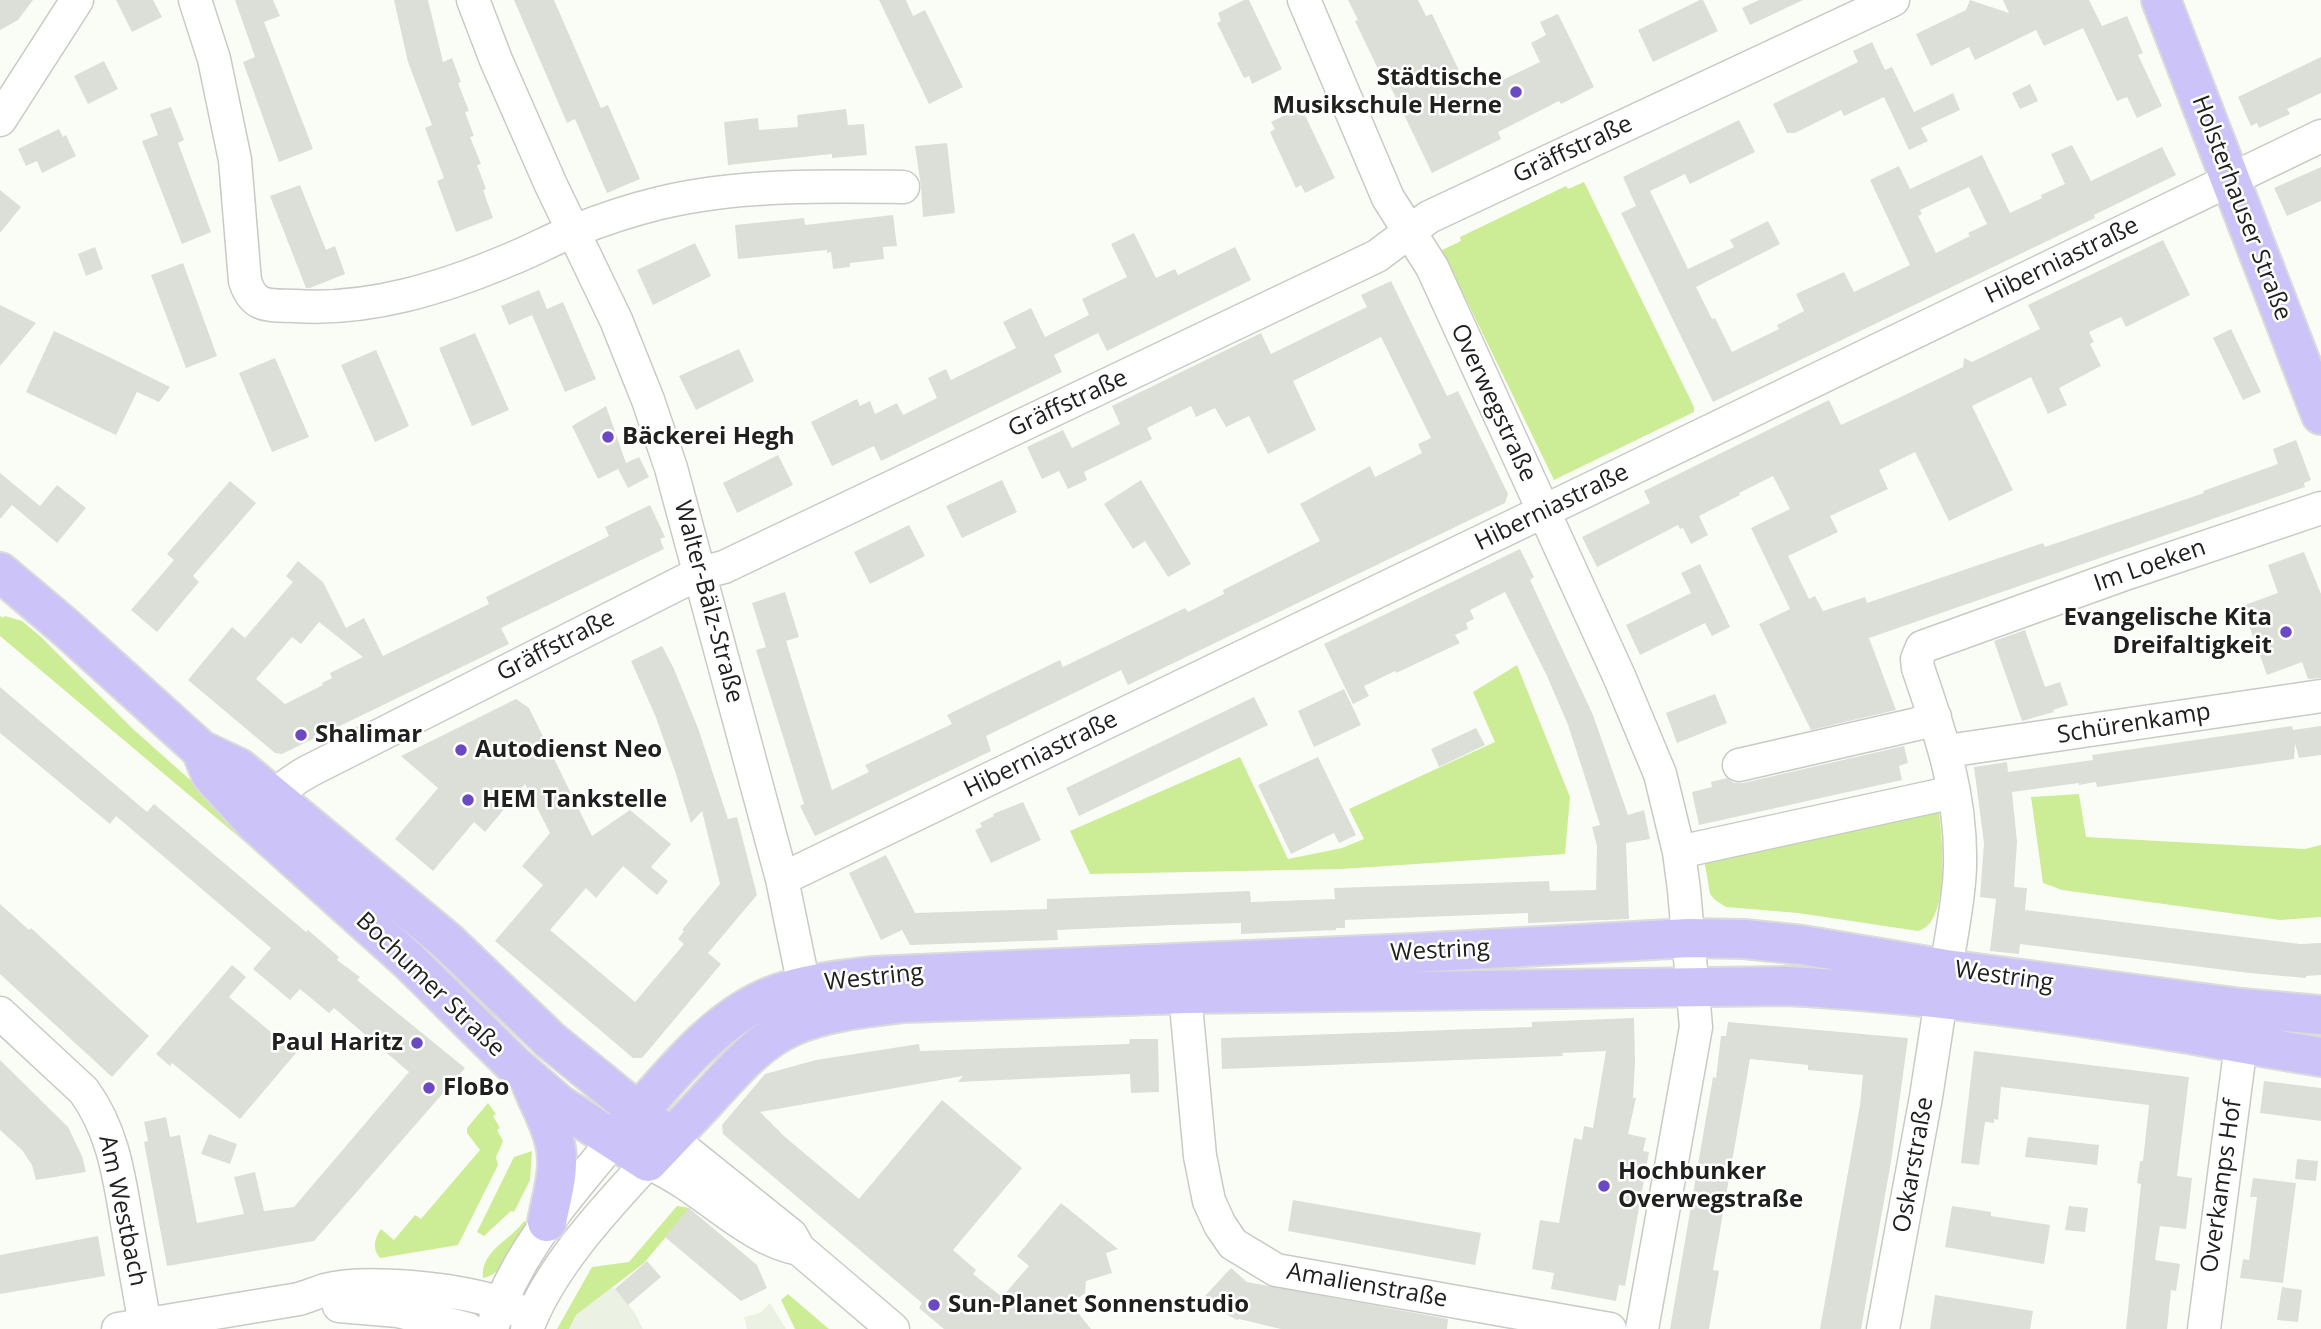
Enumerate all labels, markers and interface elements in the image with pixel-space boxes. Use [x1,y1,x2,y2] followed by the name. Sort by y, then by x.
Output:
[1273,64,1502,120] place label: Städtische Musikschule Herne
[1508,84,1524,100] marker: Städtische Musikschule Herne
[2185,92,2297,324] street label: Holsterhauser Straße
[1509,110,1637,190] street label: Gräffstraße
[1980,211,2144,311] street label: Hiberniastraße
[1444,320,1542,486] street label: Overwegstraße
[1004,364,1132,444] street label: Gräffstraße
[622,423,795,451] place label: Bäckerei Hegh
[600,429,616,445] marker: Bäckerei Hegh
[1470,458,1634,558] street label: Hiberniastraße
[667,498,749,706] street label: Walter-Bälz-Straße
[2090,533,2210,599] street label: Im Loeken
[492,604,620,688] street label: Gräffstraße
[2064,604,2272,660] place label: Evangelische Kita Dreifaltigkeit
[2278,624,2294,640] marker: Evangelische Kita Dreifaltigkeit
[2055,698,2213,750] street label: Schürenkamp
[959,705,1123,805] street label: Hiberniastraße
[315,721,422,749] place label: Shalimar
[293,727,309,743] marker: Shalimar
[475,736,662,764] place label: Autodienst Neo
[453,742,469,758] marker: Autodienst Neo
[482,786,667,814] place label: HEM Tankstelle
[460,792,476,808] marker: HEM Tankstelle
[350,907,510,1063] street label: Bochumer Straße
[1390,934,1490,968] street label: Westring
[1953,956,2055,998] street label: Westring
[823,958,925,998] street label: Westring
[271,1029,403,1057] place label: Paul Haritz
[409,1035,425,1051] marker: Paul Haritz
[443,1074,509,1102] place label: FloBo
[421,1080,437,1096] marker: FloBo
[1888,1095,1940,1235] street label: Oskarstraße
[2196,1098,2248,1274] street label: Overkamps Hof
[92,1133,152,1289] street label: Am Westbach
[1618,1158,1803,1214] place label: Hochbunker Overwegstraße
[1596,1178,1612,1194] marker: Hochbunker Overwegstraße
[1284,1258,1450,1314] street label: Amalienstraße
[948,1291,1249,1319] place label: Sun-Planet Sonnenstudio
[926,1297,942,1313] marker: Sun-Planet Sonnenstudio

